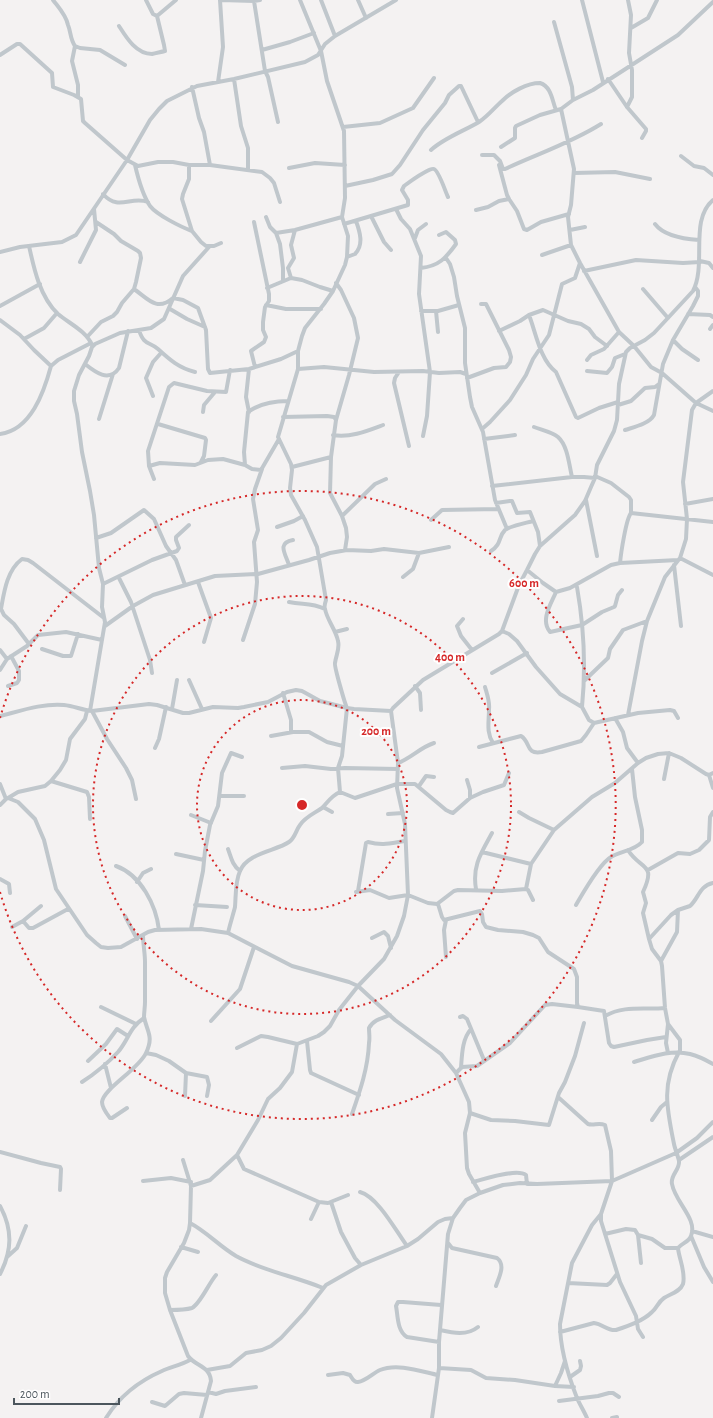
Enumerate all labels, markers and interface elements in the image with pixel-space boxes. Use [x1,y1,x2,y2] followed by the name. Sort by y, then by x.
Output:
[509,577,539,589] text: 600 m
[435,651,465,663] text: 400 m
[361,725,391,737] text: 200 m
[295,798,309,812] centre of rings
[14,1380,119,1406] scale bar
[20,1388,50,1400] text: 200 m

